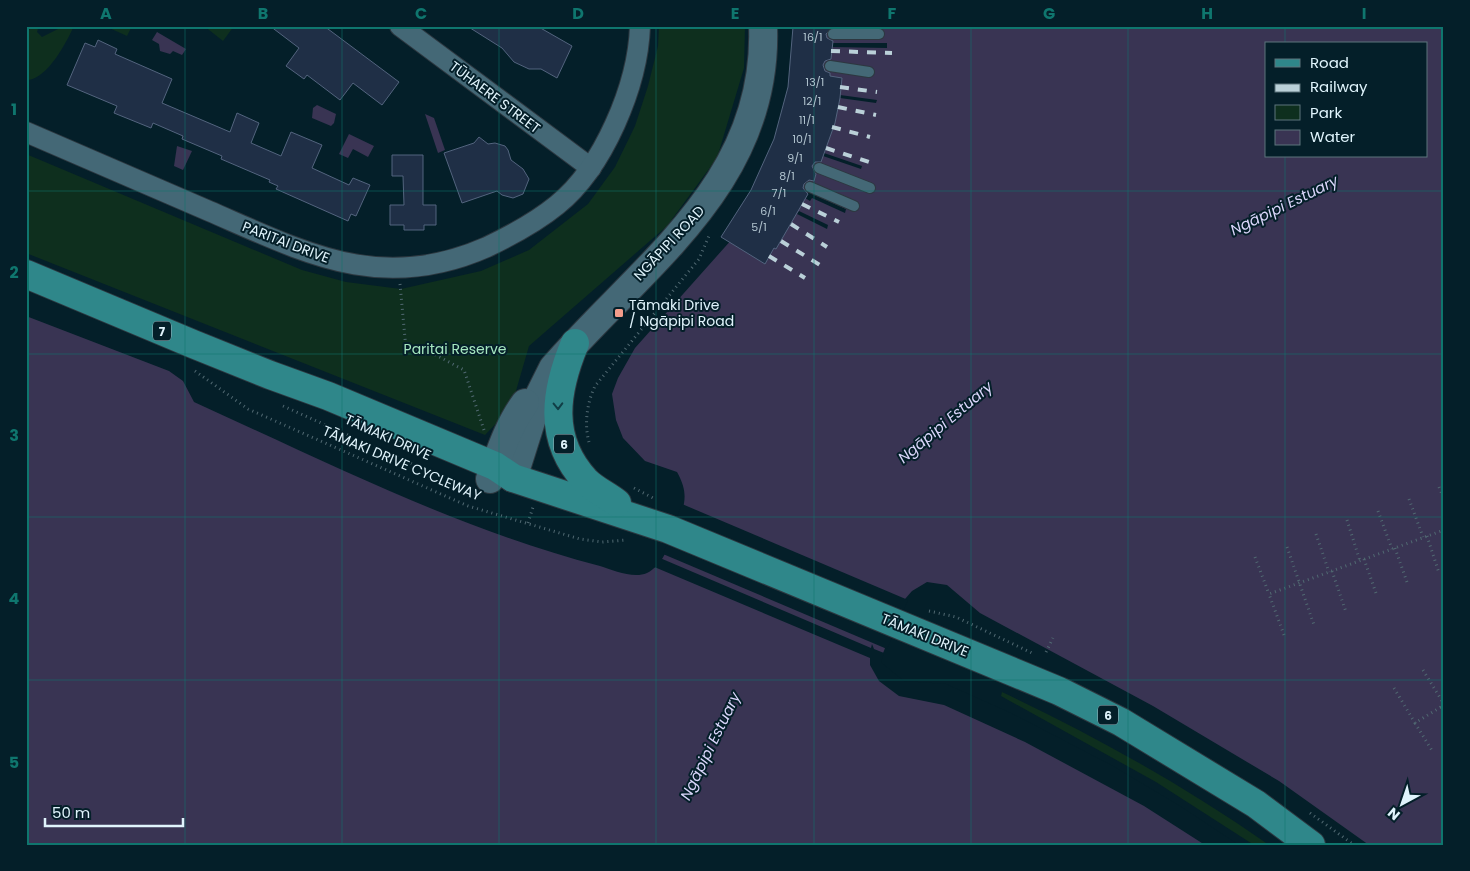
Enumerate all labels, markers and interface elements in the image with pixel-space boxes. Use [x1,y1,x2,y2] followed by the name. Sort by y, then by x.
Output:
[100,2,112,25] text: A
[258,2,268,25] text: B
[415,2,427,25] text: C
[572,2,584,25] text: D
[731,2,739,25] text: E
[888,2,897,25] text: F
[1043,2,1055,25] text: G
[1201,2,1213,25] text: H
[1362,2,1366,25] text: I
[803,29,823,45] house number: 16/1
[1265,42,1428,158] legend
[1310,52,1349,73] text: Road
[445,56,545,138] street label: TŪHAERE STREET
[806,74,824,90] house number: 13/1
[1310,76,1368,97] text: Railway
[803,93,821,109] house number: 12/1
[11,98,17,121] text: 1
[1310,102,1342,123] text: Park
[799,112,815,128] house number: 11/1
[1310,126,1356,147] text: Water
[792,131,812,147] house number: 10/1
[787,150,803,166] house number: 9/1
[779,168,795,184] house number: 8/1
[1226,170,1342,240] water label: Ngāpipi Estuary
[772,185,786,201] house number: 7/1
[629,201,709,285] street label: NGĀPIPI ROAD
[760,203,776,219] house number: 6/1
[239,216,333,268] street label: PARITAI DRIVE
[751,219,767,235] house number: 5/1
[9,261,19,284] text: 2
[629,295,734,331] place label: Tāmaki Drive / Ngāpipi Road
[613,307,625,319] marker: Tāmaki Drive / Ngāpipi Road
[153,322,171,341] road number: 7
[404,339,507,359] park label: Paritai Reserve
[893,376,997,468] water label: Ngāpipi Estuary
[553,403,563,411] one-way arrow
[342,409,434,465] street label: TĀMAKI DRIVE
[320,420,484,506] street label: TĀMAKI DRIVE CYCLEWAY
[9,424,19,447] text: 3
[554,434,574,454] road number: 6
[9,587,20,610] text: 4
[878,608,972,662] street label: TĀMAKI DRIVE
[675,688,745,804] water label: Ngāpipi Estuary
[1098,706,1118,724] road number: 6
[9,751,19,774] text: 5
[1378,778,1428,828] north arrow
[45,796,182,828] scale bar
[52,802,90,823] text: 50 m
[1383,803,1404,825] text: N

